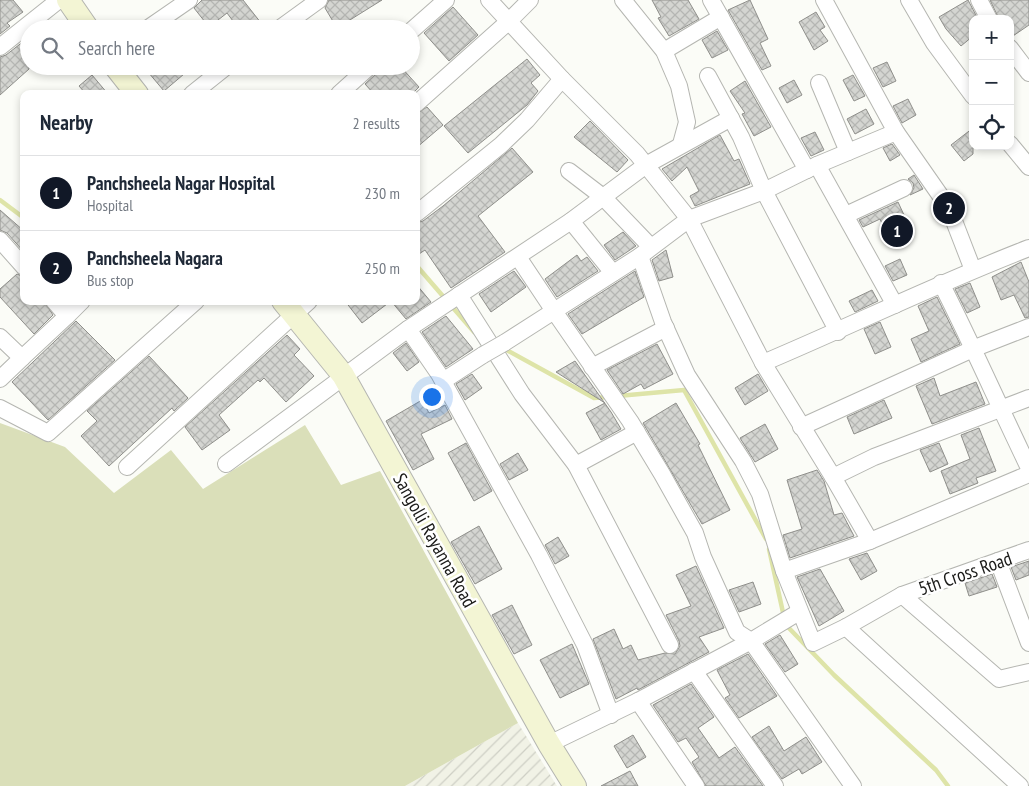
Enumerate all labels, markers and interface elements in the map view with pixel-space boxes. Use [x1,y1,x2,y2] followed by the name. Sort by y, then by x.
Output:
[969,15,1014,150] map controls
[969,15,1014,60] button: +
[20,20,420,75] search box
[38,34,66,62] icon: search
[78,36,155,60] text: Search here
[969,60,1014,105] button: −
[969,105,1014,150] button: locate
[40,109,93,136] text: Nearby
[353,113,400,133] text: 2 results
[87,171,275,195] text: Panchsheela Nagar Hospital
[52,183,60,203] text: 1
[365,183,400,203] text: 230 m
[933,189,965,227] pin: 2
[87,195,133,215] text: Hospital
[881,212,913,250] pin: 1
[87,246,223,270] text: Panchsheela Nagara
[52,258,60,278] text: 2
[365,258,400,278] text: 250 m
[87,270,134,290] text: Bus stop
[419,384,445,410] your location
[388,469,482,611] street label: Sangolli Rayanna Road
[915,546,1015,600] street label: 5th Cross Road

